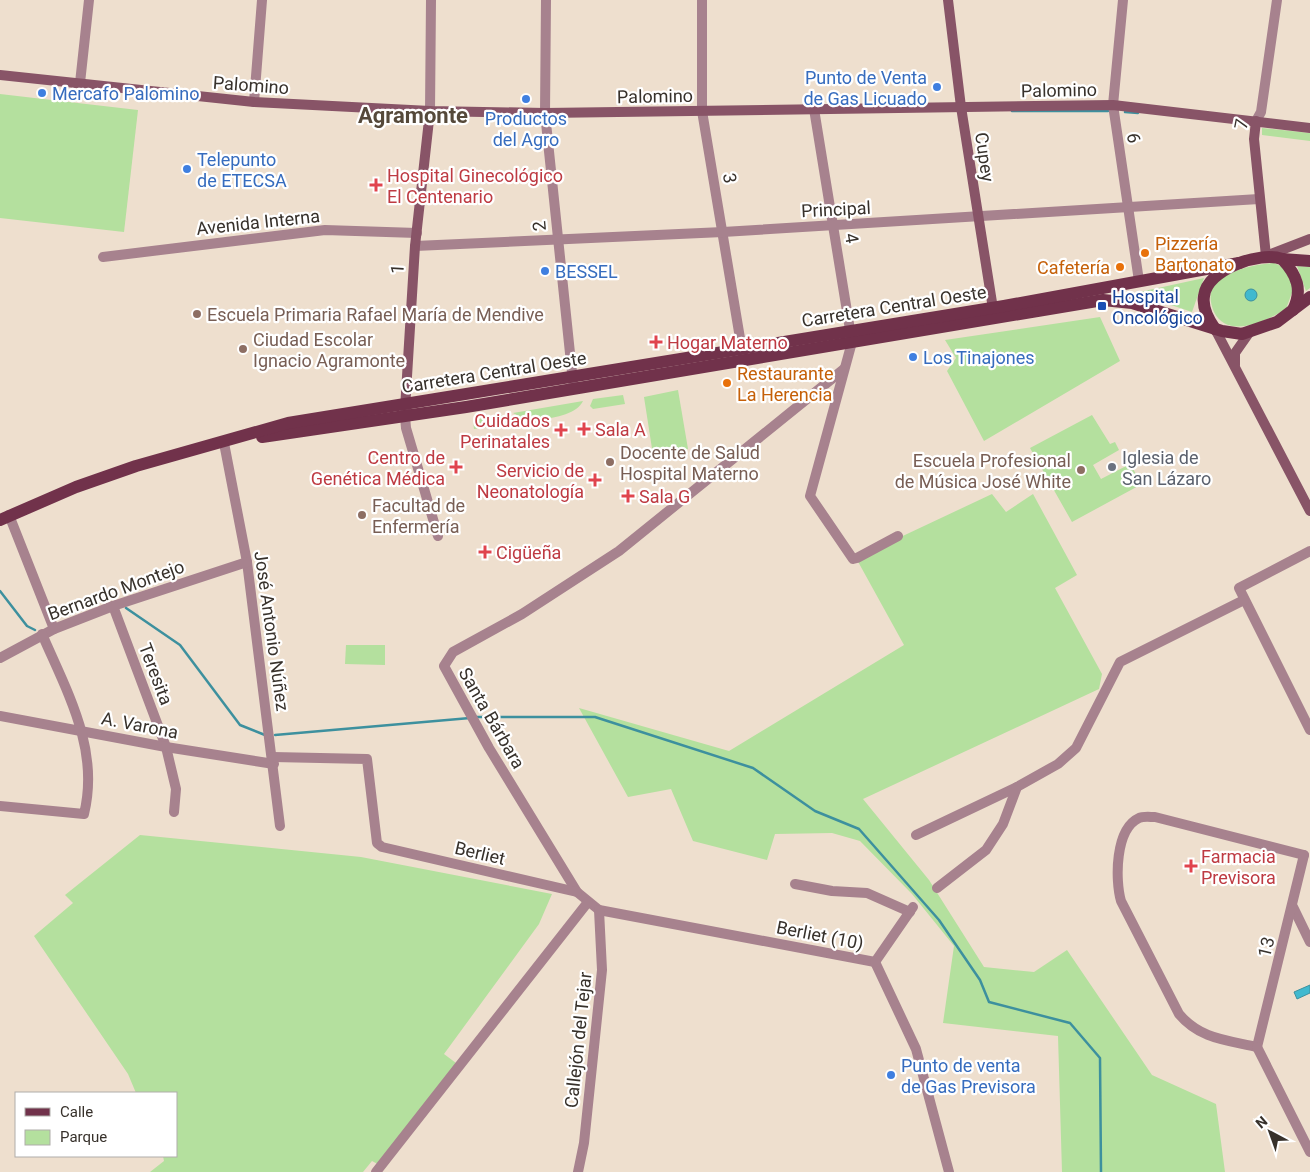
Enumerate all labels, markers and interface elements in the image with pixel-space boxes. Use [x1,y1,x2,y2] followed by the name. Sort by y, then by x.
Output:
[803,67,927,109] place label: Punto de Venta de Gas Licuado
[212,72,290,98] street label: Palomino
[1021,79,1097,101] street label: Palomino
[931,81,943,93] marker: Punto de Venta de Gas Licuado
[52,83,199,104] place label: Mercafo Palomino
[617,85,693,107] street label: Palomino
[36,87,48,99] marker: Mercafo Palomino
[520,93,532,105] marker: Productos del Agro
[358,103,468,128] district label: Agramonte
[485,108,567,150] place label: Productos del Agro
[1230,117,1252,131] street label: 7
[971,131,999,184] street label: Cupey
[1123,131,1145,145] street label: 6
[197,149,287,191] place label: Telepunto de ETECSA
[181,163,193,175] marker: Telepunto de ETECSA
[387,165,563,207] place label: Hospital Ginecológico El Centenario
[719,171,741,185] street label: 3
[369,178,383,192] marker: Hospital Ginecológico El Centenario
[801,197,871,221] street label: Principal
[195,205,321,239] street label: Avenida Interna
[528,220,550,232] street label: 2
[841,231,863,245] street label: 4
[1155,233,1234,275] place label: Pizzería Bartonato
[1139,247,1151,259] marker: Pizzería Bartonato
[1037,257,1110,278] place label: Cafetería
[555,261,618,282] place label: BESSEL
[1114,261,1126,273] marker: Cafetería
[386,263,408,275] street label: 1
[539,265,551,277] marker: BESSEL
[800,281,988,331] street label: Carretera Central Oeste
[1112,286,1203,328] place label: Hospital Oncológico
[1096,300,1108,312] marker: Hospital Oncológico
[207,304,544,325] place label: Escuela Primaria Rafael María de Mendive
[191,308,203,320] marker: Escuela Primaria Rafael María de Mendive
[253,329,405,371] place label: Ciudad Escolar Ignacio Agramonte
[667,332,788,353] place label: Hogar Materno
[649,335,663,349] marker: Hogar Materno
[237,343,249,355] marker: Ciudad Escolar Ignacio Agramonte
[400,347,588,397] street label: Carretera Central Oeste
[923,347,1035,368] place label: Los Tinajones
[907,351,919,363] marker: Los Tinajones
[737,363,833,405] place label: Restaurante La Herencia
[721,377,733,389] marker: Restaurante La Herencia
[460,410,550,452] place label: Cuidados Perinatales
[595,419,646,440] place label: Sala A
[577,422,591,436] marker: Sala A
[554,423,568,437] marker: Cuidados Perinatales
[620,442,760,484] place label: Docente de Salud Hospital Materno
[311,447,445,489] place label: Centro de Genética Médica
[1122,447,1211,489] place label: Iglesia de San Lázaro
[895,450,1071,492] place label: Escuela Profesional de Música José White
[604,456,616,468] marker: Docente de Salud Hospital Materno
[449,460,463,474] marker: Centro de Genética Médica
[477,460,584,502] place label: Servicio de Neonatología
[1106,461,1118,473] marker: Iglesia de San Lázaro
[1075,464,1087,476] marker: Escuela Profesional de Música José White
[588,473,602,487] marker: Servicio de Neonatología
[639,486,690,507] place label: Sala G
[621,489,635,503] marker: Sala G
[372,495,465,537] place label: Facultad de Enfermería
[356,509,368,521] marker: Facultad de Enfermería
[496,542,561,563] place label: Cigüeña
[478,545,492,559] marker: Cigüeña
[250,550,294,712] street label: José Antonio Núñez
[45,556,187,624] street label: Bernardo Montejo
[135,640,177,708] street label: Teresita
[455,664,529,772] street label: Santa Bárbara
[100,707,180,743] street label: A. Varona
[453,837,507,869] street label: Berliet
[1201,846,1276,888] place label: Farmacia Previsora
[1185,860,1197,872] marker: Farmacia Previsora
[775,916,865,955] street label: Berliet (10)
[1253,935,1279,959] street label: 13
[560,971,596,1109] street label: Callejón del Tejar
[901,1055,1036,1097] place label: Punto de venta de Gas Previsora
[885,1069,897,1081] marker: Punto de venta de Gas Previsora
[15,1092,178,1157] legend
[60,1103,93,1121] text: Calle
[1245,1107,1295,1157] north arrow
[1252,1113,1270,1131] text: N
[60,1128,107,1146] text: Parque

